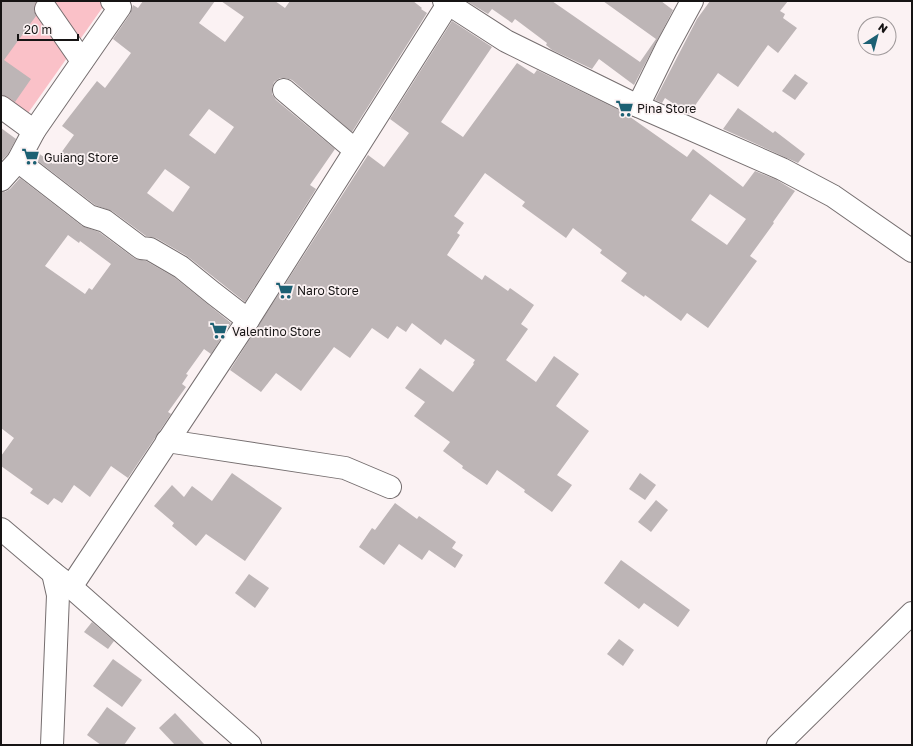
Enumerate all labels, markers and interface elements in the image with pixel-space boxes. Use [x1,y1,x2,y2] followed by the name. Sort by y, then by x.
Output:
[18,16,78,42] scale bar
[857,16,897,56] north arrow
[876,20,890,35] text: N
[24,22,52,37] text: 20 m
[614,98,634,118] supermarket icon: Pina Store
[637,101,696,116] place label: Pina Store
[21,147,41,167] supermarket icon: Guiang Store
[44,150,118,165] place label: Guiang Store
[274,280,294,300] supermarket icon: Naro Store
[297,283,359,298] place label: Naro Store
[209,321,229,341] supermarket icon: Valentino Store
[232,324,321,339] place label: Valentino Store

